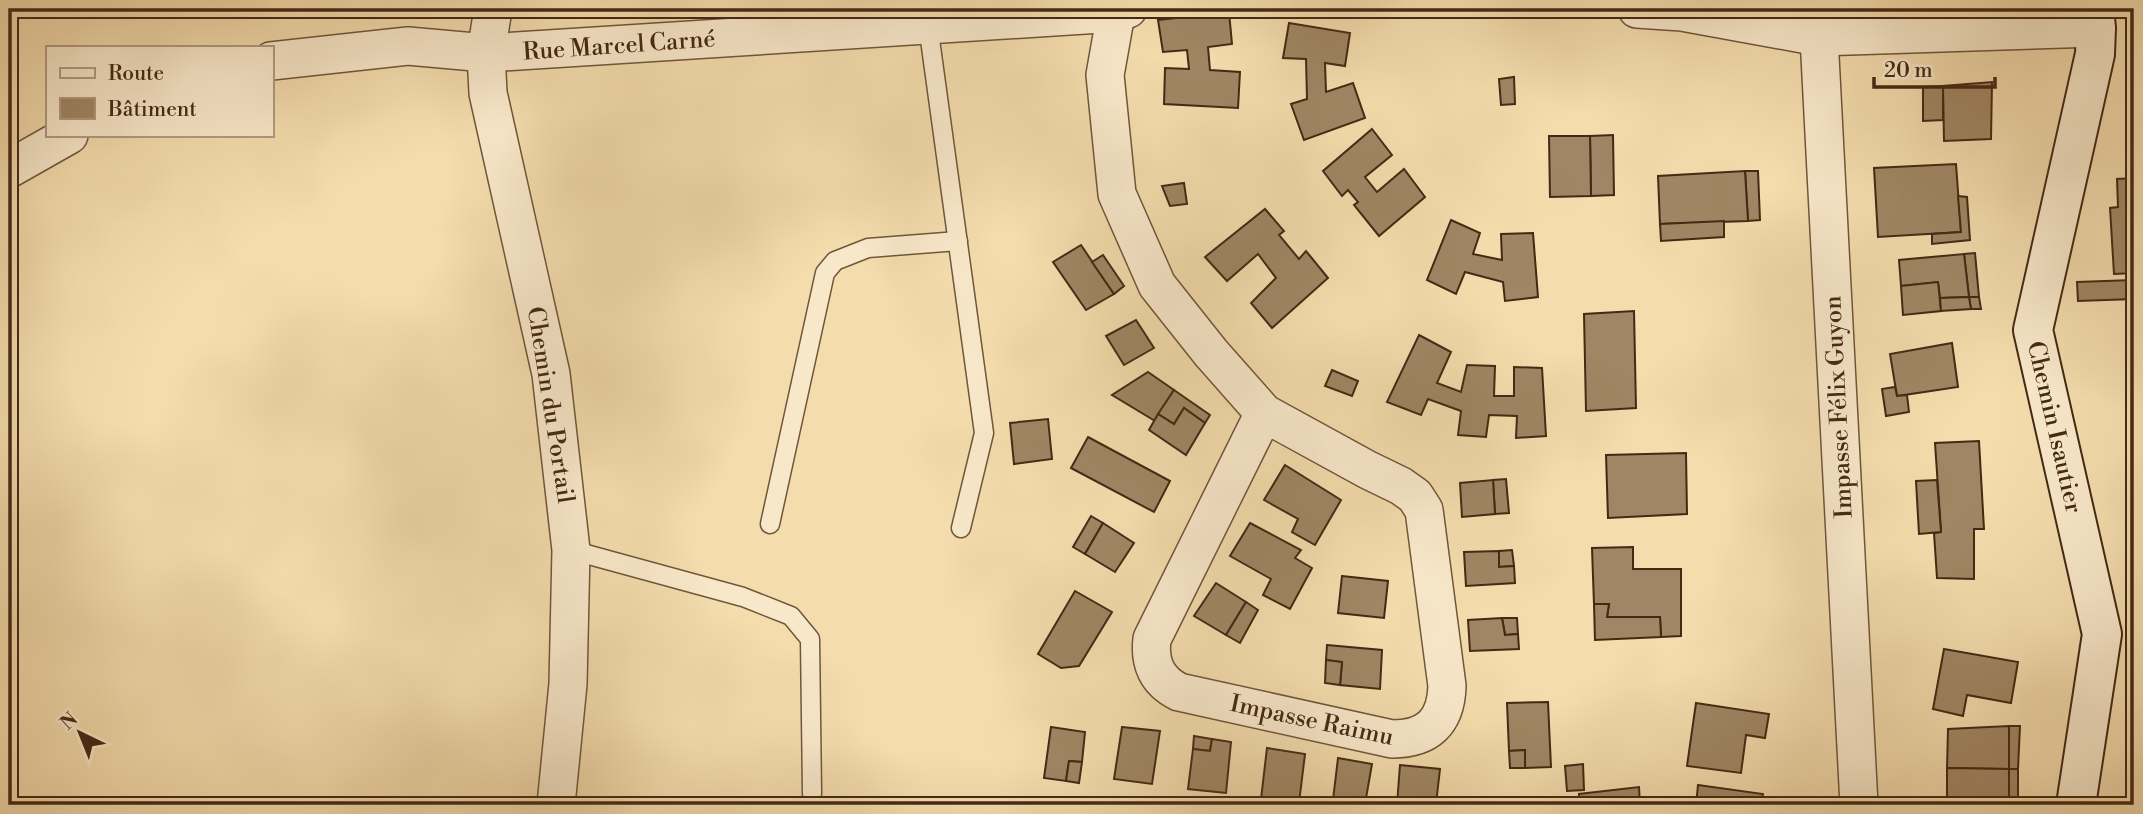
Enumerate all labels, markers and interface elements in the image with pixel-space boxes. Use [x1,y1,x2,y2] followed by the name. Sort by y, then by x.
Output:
[522,24,716,68] street label: Rue Marcel Carné
[46,46,273,136] legend
[1874,46,1994,90] scale bar
[1884,58,1933,84] text: 20 m
[108,61,164,87] text: Route
[107,97,197,123] text: Bâtiment
[1818,295,1860,519] street label: Impasse Félix Guyon
[520,305,580,506] street label: Chemin du Portail
[2020,338,2088,516] street label: Chemin Isautier
[1227,689,1396,753] street label: Impasse Raimu
[46,698,116,768] north arrow
[55,707,83,735] text: N

